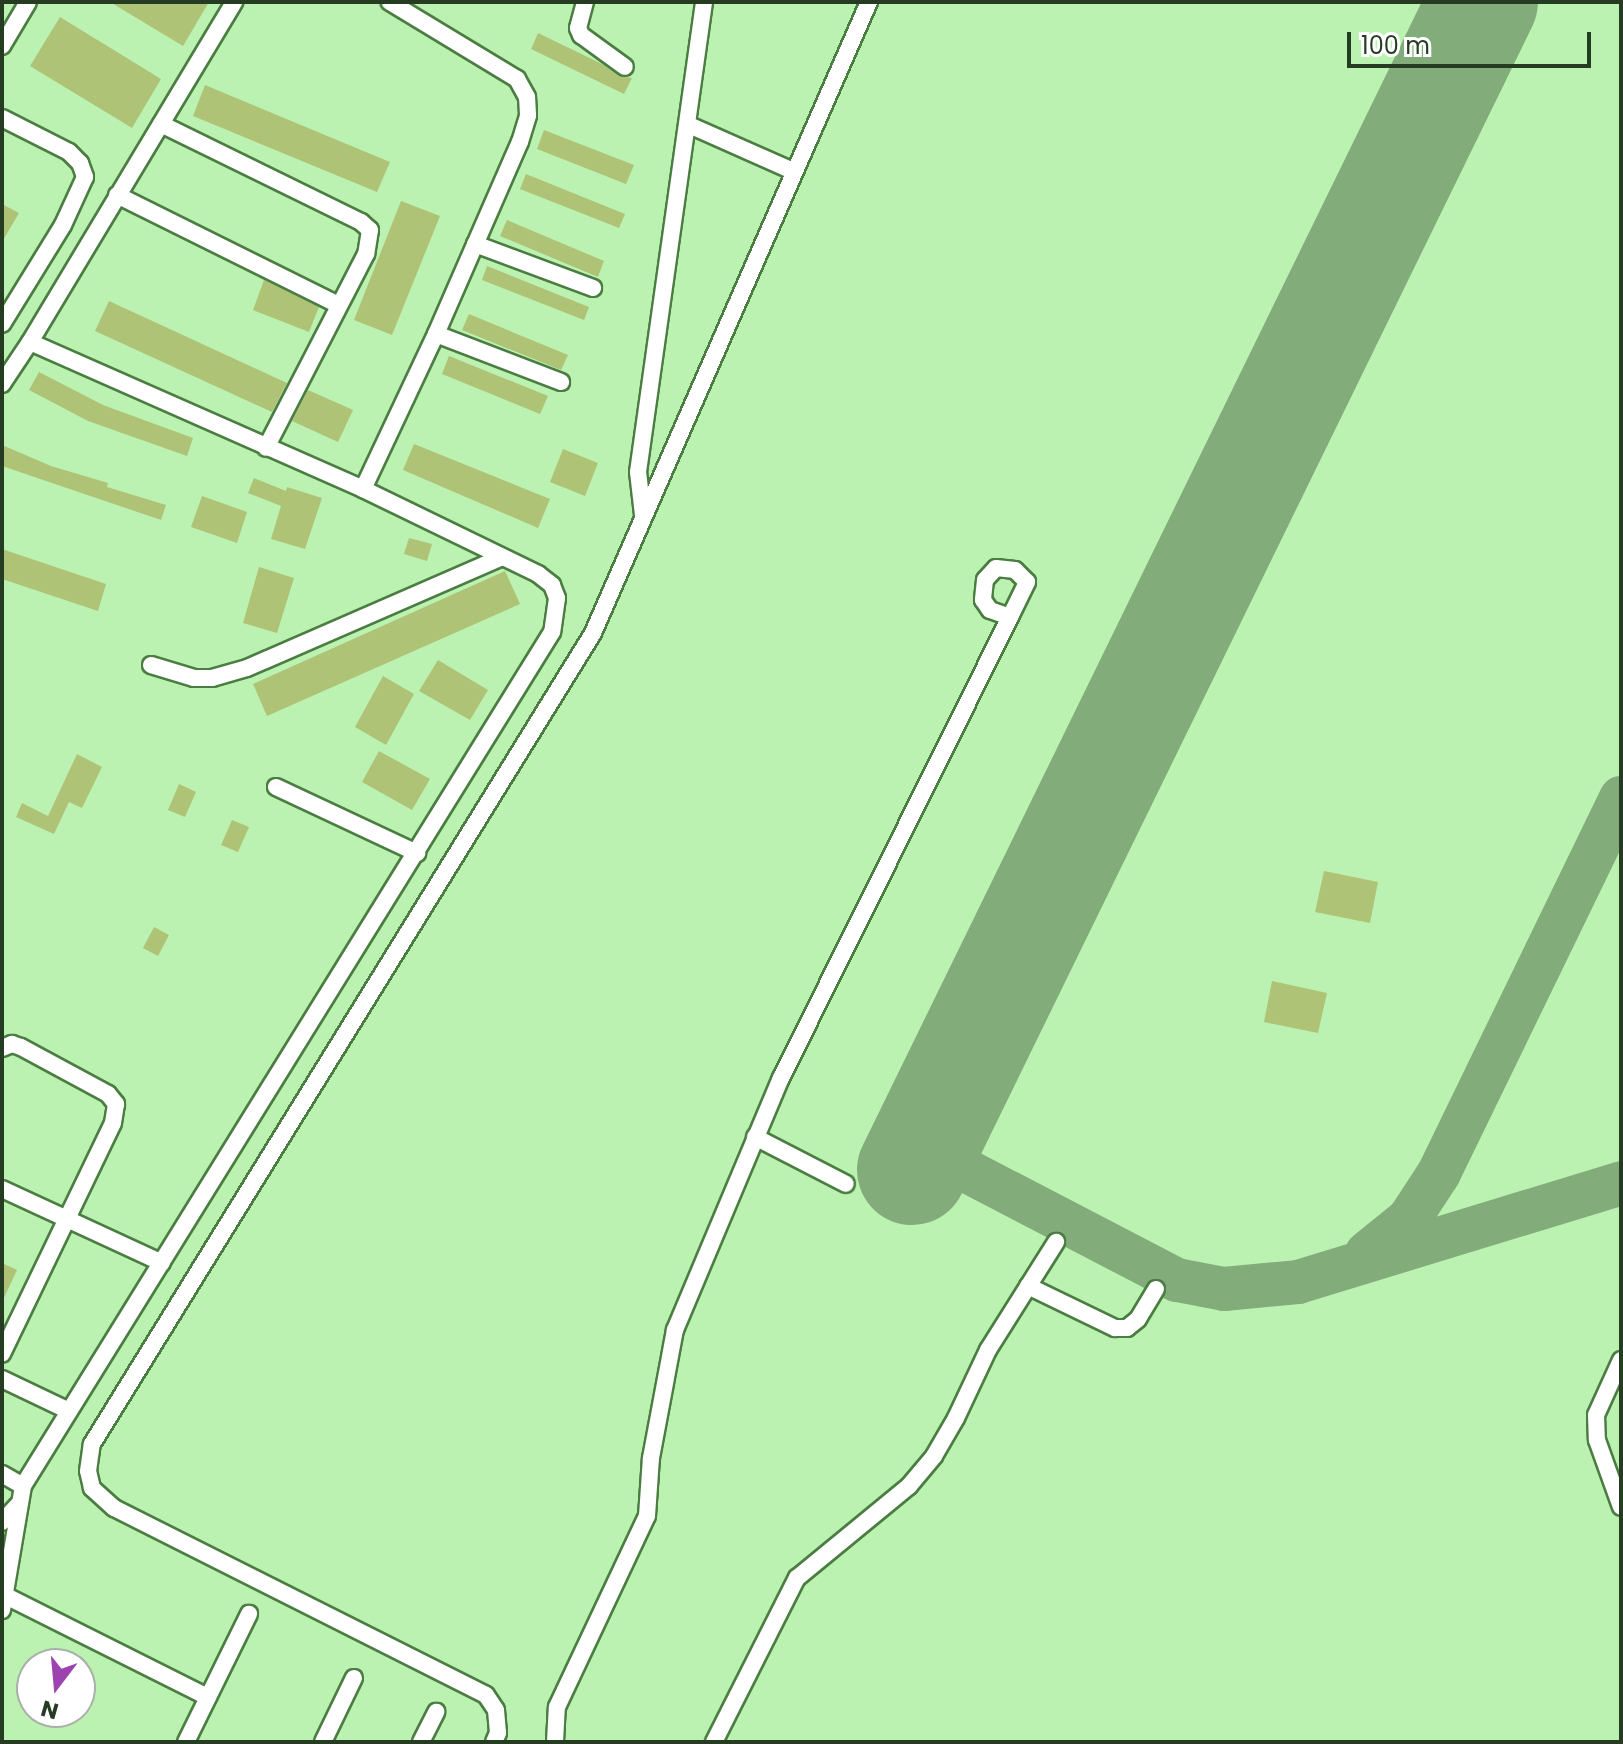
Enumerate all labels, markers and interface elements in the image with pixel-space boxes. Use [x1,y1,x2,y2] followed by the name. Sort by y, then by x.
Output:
[1351,16,1595,66] scale bar
[1361,29,1430,62] text: 100 m
[16,1648,96,1728] north arrow
[38,1692,62,1727] text: N

